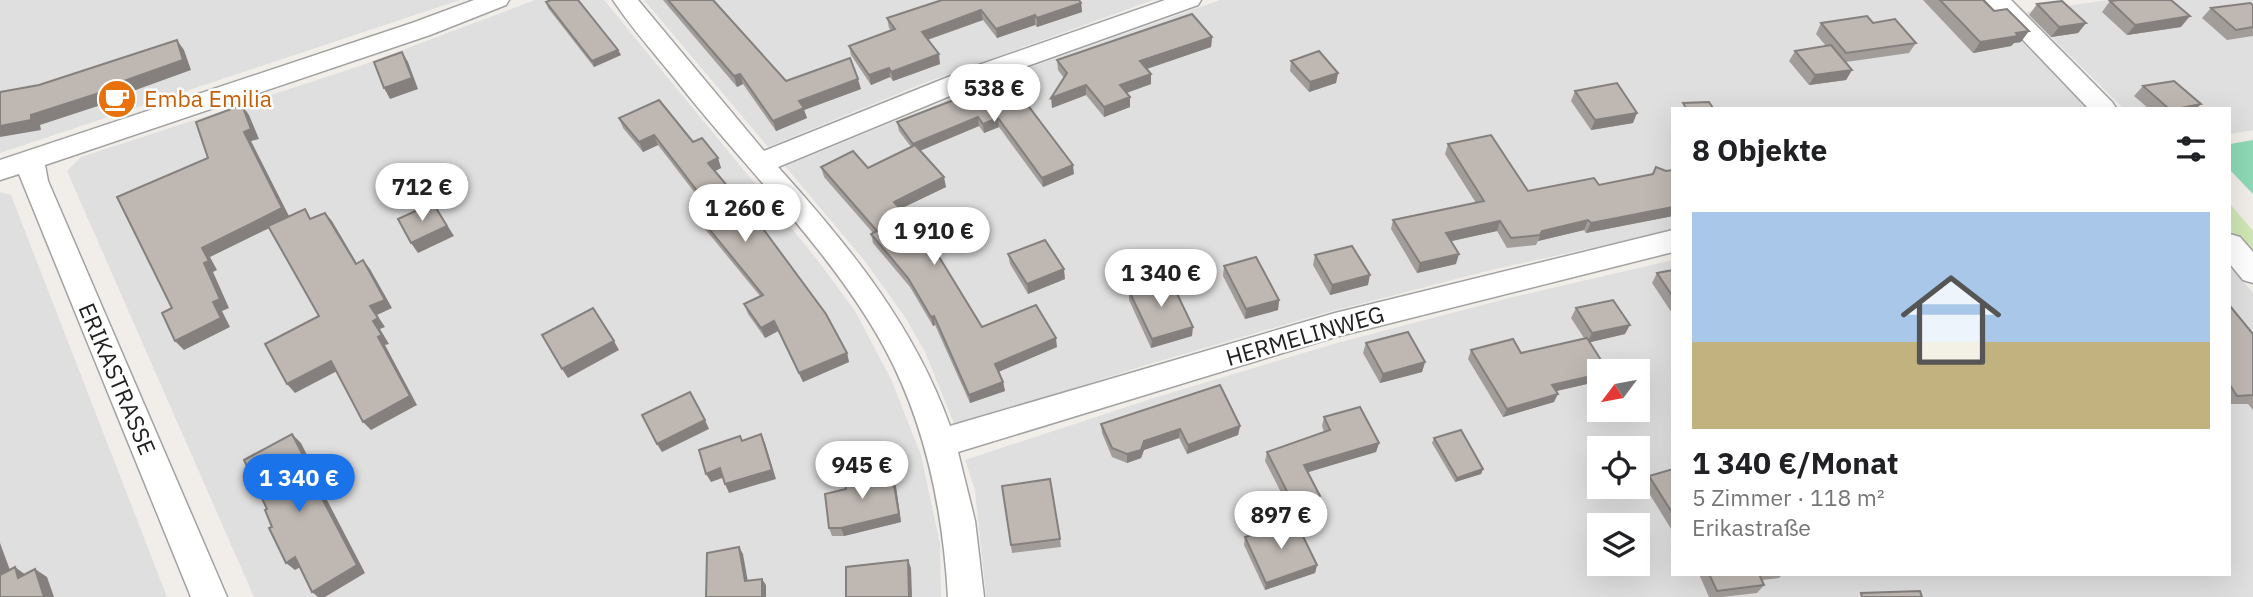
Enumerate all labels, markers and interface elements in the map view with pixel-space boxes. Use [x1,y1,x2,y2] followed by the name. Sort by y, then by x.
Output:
[945,64,1043,124] pin: 538 €
[963,72,1025,102] text: 538 €
[96,78,138,120] cafe icon: Emba Emilia
[144,83,272,113] place label: Emba Emilia
[1692,130,1827,169] text: 8 Objekte
[2172,130,2210,168] icon: filters
[373,164,471,223] pin: 712 €
[391,171,453,201] text: 712 €
[680,184,810,244] pin: 1 260 €
[705,192,785,222] text: 1 260 €
[869,208,999,267] pin: 1 910 €
[894,215,974,245] text: 1 910 €
[1096,250,1226,309] pin: 1 340 €
[1121,257,1201,287] text: 1 340 €
[1888,257,2014,383] icon: home
[72,298,163,459] street label: ERIKASTRASSE
[1222,298,1387,372] street label: HERMELINWEG
[1587,359,1650,422] north arrow
[1587,359,1650,576] map controls
[1587,436,1650,499] button: locate
[813,442,911,501] pin: 945 €
[1692,443,1899,482] text: 1 340 €/Monat
[831,449,893,479] text: 945 €
[234,454,364,514] pin: 1 340 €
[259,462,339,492] text: 1 340 €
[1692,482,1885,512] text: 5 Zimmer · 118 m²
[1232,491,1330,551] pin: 897 €
[1250,499,1312,529] text: 897 €
[1692,512,1811,542] text: Erikastraße
[1587,513,1650,576] button: layers

